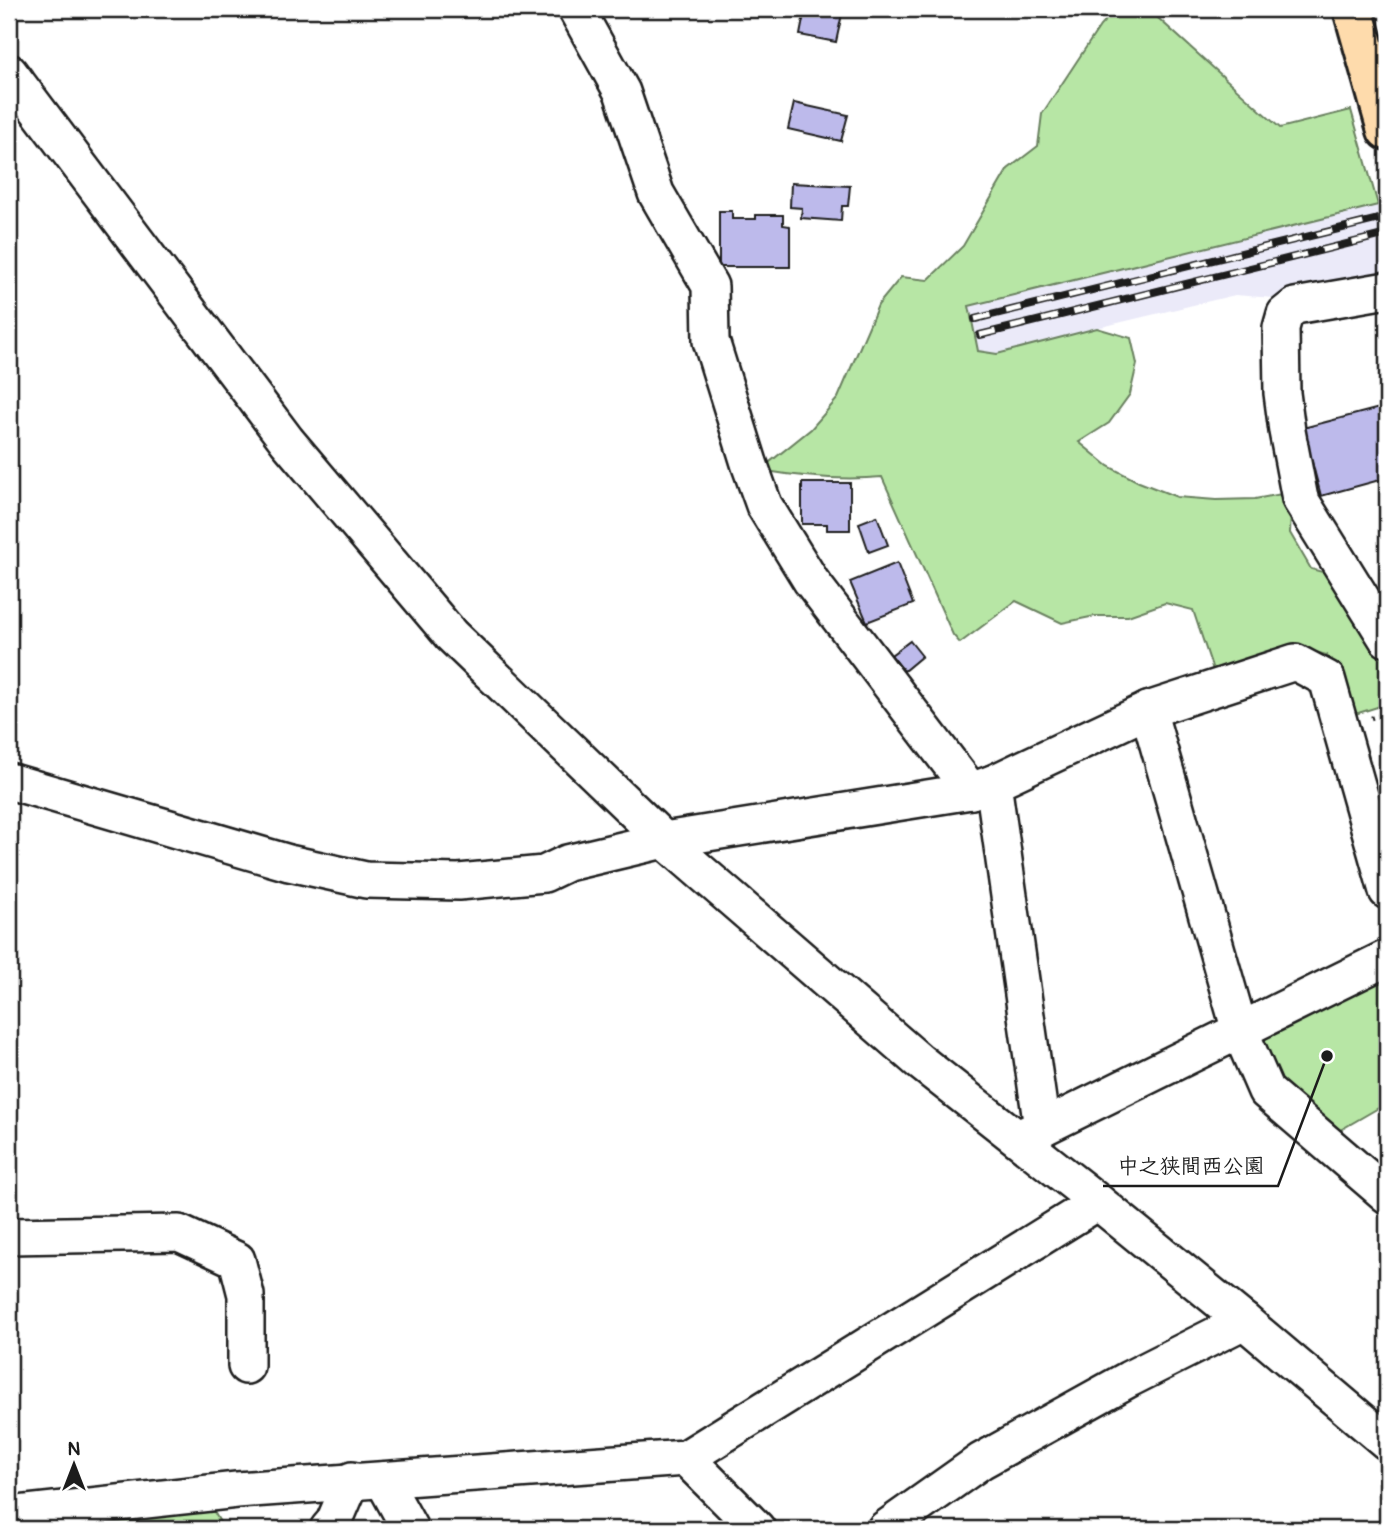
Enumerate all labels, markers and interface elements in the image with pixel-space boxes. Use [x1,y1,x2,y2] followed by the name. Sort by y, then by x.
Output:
[1103,1144,1278,1186] callout: 中之狭間西公園
[1118,1153,1265,1180] text: 中之狭間西公園
[38,1430,108,1500] north arrow
[68,1437,81,1461] text: N

